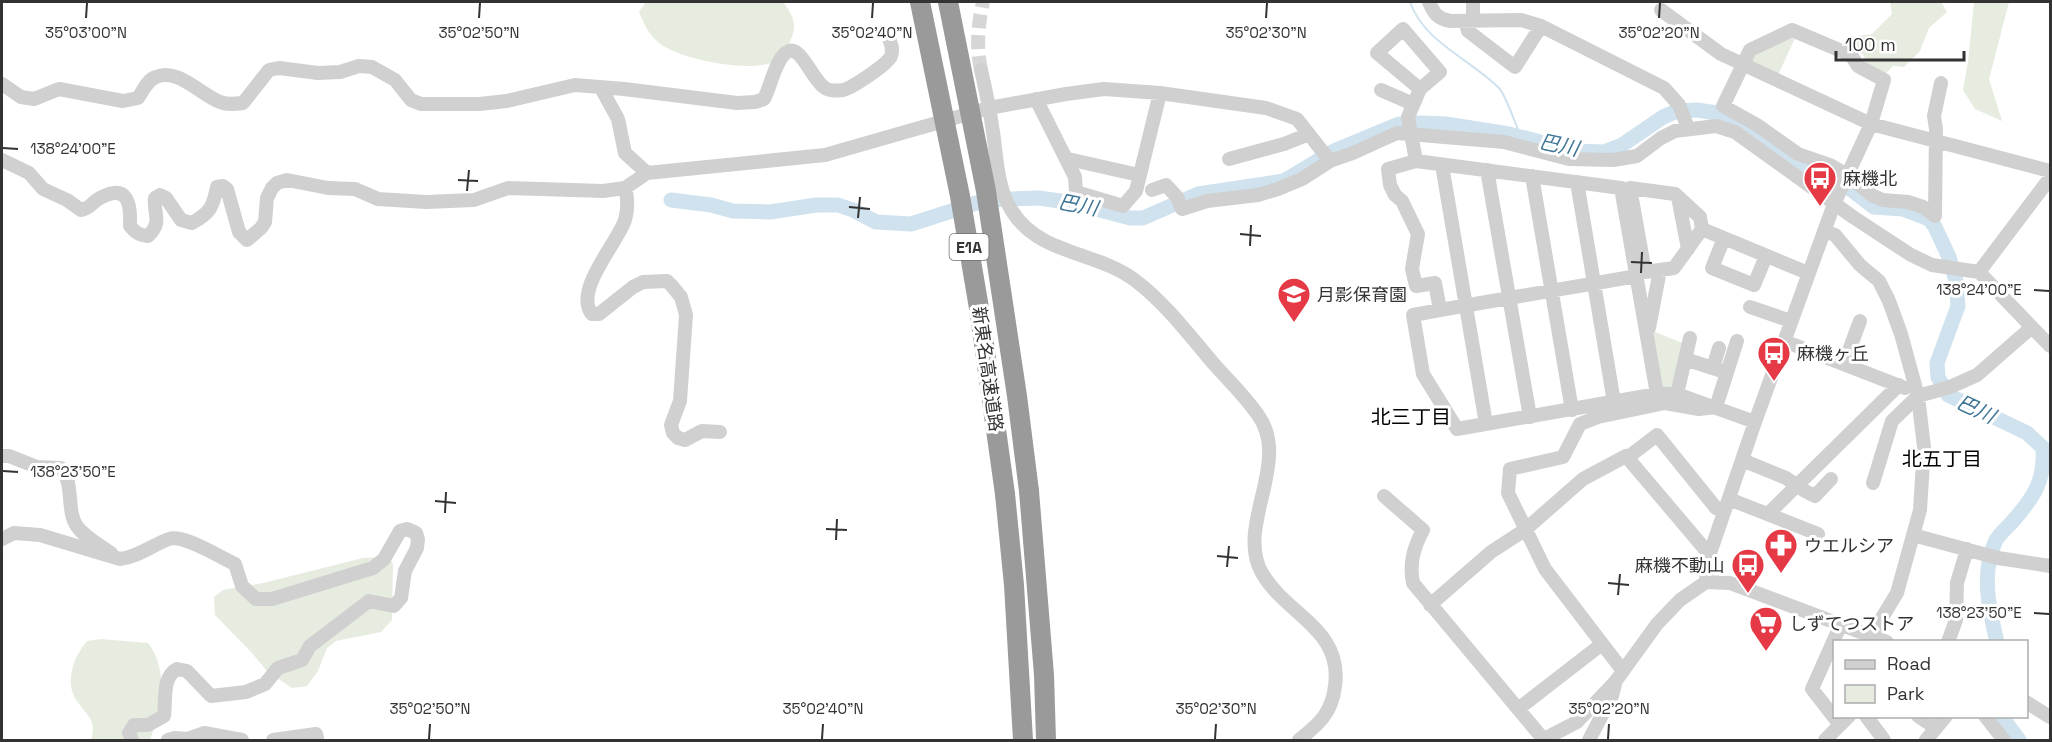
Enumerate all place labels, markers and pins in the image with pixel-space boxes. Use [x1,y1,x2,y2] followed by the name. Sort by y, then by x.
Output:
[1802,160,1838,207] bus stop icon: 麻機北
[1843,167,1897,190] place label: 麻機北
[1276,276,1312,323] school or university icon: 月影保育園
[1317,283,1407,306] place label: 月影保育園
[1756,335,1792,382] bus stop icon: 麻機ヶ丘
[1797,342,1869,365] place label: 麻機ヶ丘
[1763,527,1799,574] pharmacy icon: ウエルシア
[1804,534,1894,557] place label: ウエルシア
[1730,547,1766,594] bus stop icon: 麻機不動山
[1635,554,1725,577] place label: 麻機不動山
[1748,605,1784,652] supermarket icon: しずてつストア
[1789,612,1914,635] place label: しずてつストア

